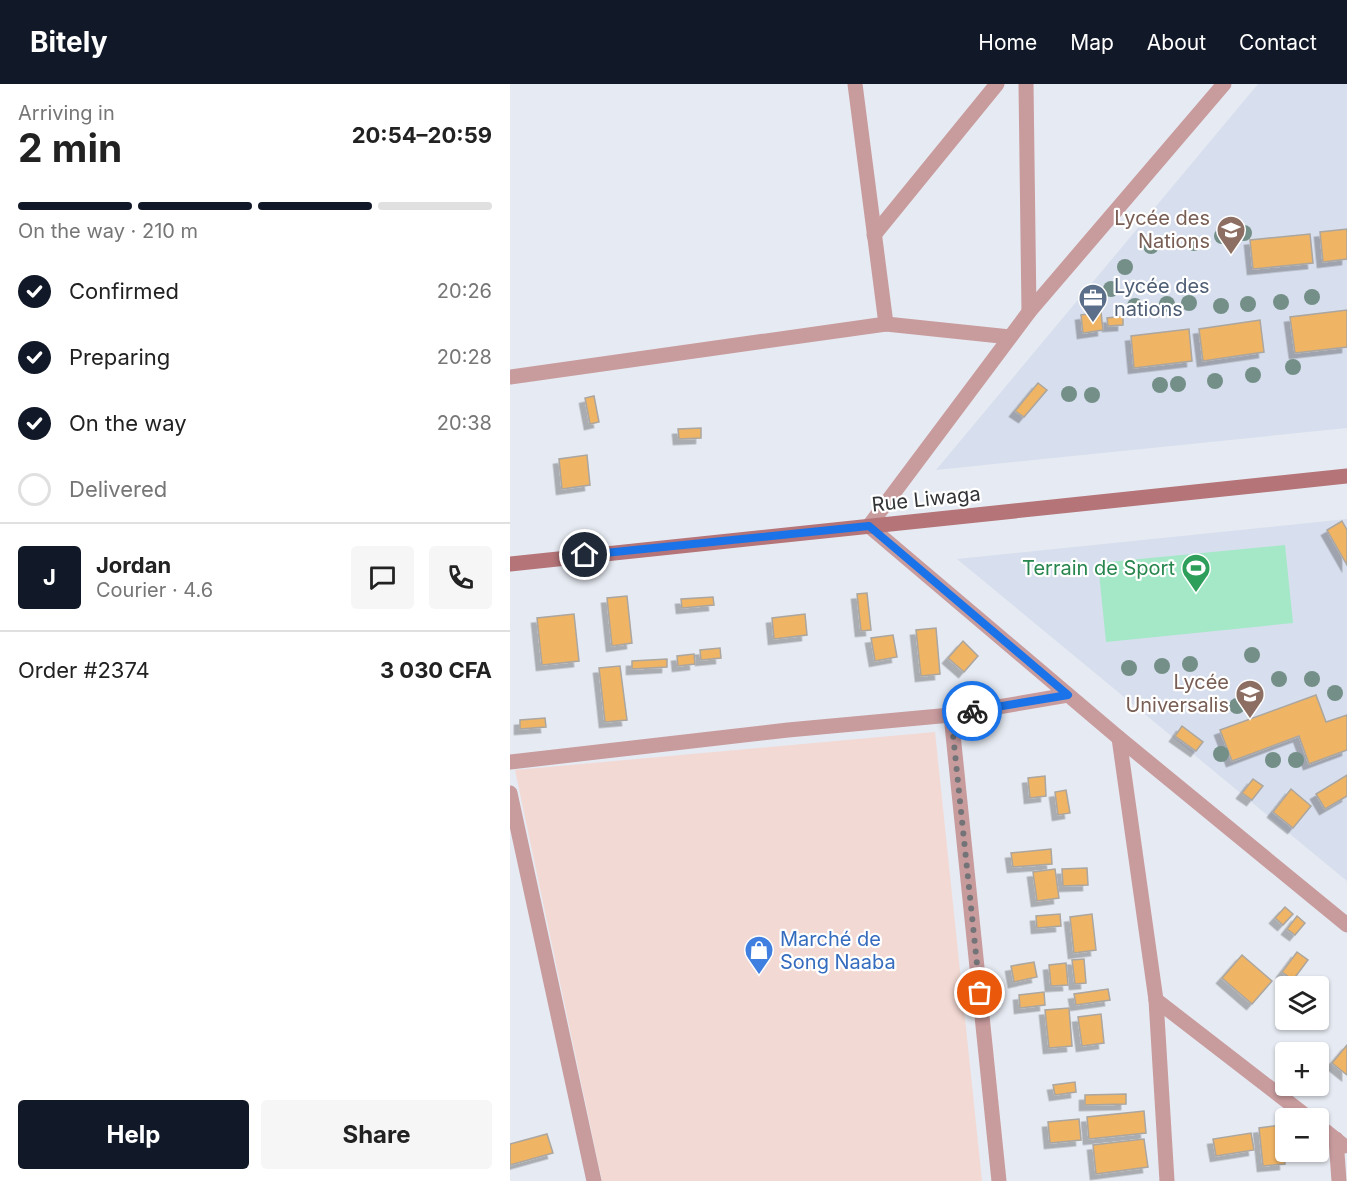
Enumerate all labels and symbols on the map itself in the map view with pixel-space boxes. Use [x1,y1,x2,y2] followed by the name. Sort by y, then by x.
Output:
[1114,206,1210,253] place label: Lycée des Nations
[1215,214,1247,256] school or university icon: Lycée des Nations
[1114,274,1210,321] place label: Lycée des nations
[1077,282,1109,324] office icon: Lycée des nations
[870,481,982,517] street label: Rue Liwaga
[559,529,610,580] pin
[1180,552,1212,594] sports icon: Terrain de Sport
[1022,556,1175,580] place label: Terrain de Sport
[1125,670,1229,717] place label: Lycée Universalis
[1234,678,1266,720] school or university icon: Lycée Universalis
[942,681,1002,741] courier
[780,927,896,974] place label: Marché de Song Naaba
[743,934,775,976] shop icon: Marché de Song Naaba
[954,967,1005,1018] pin

